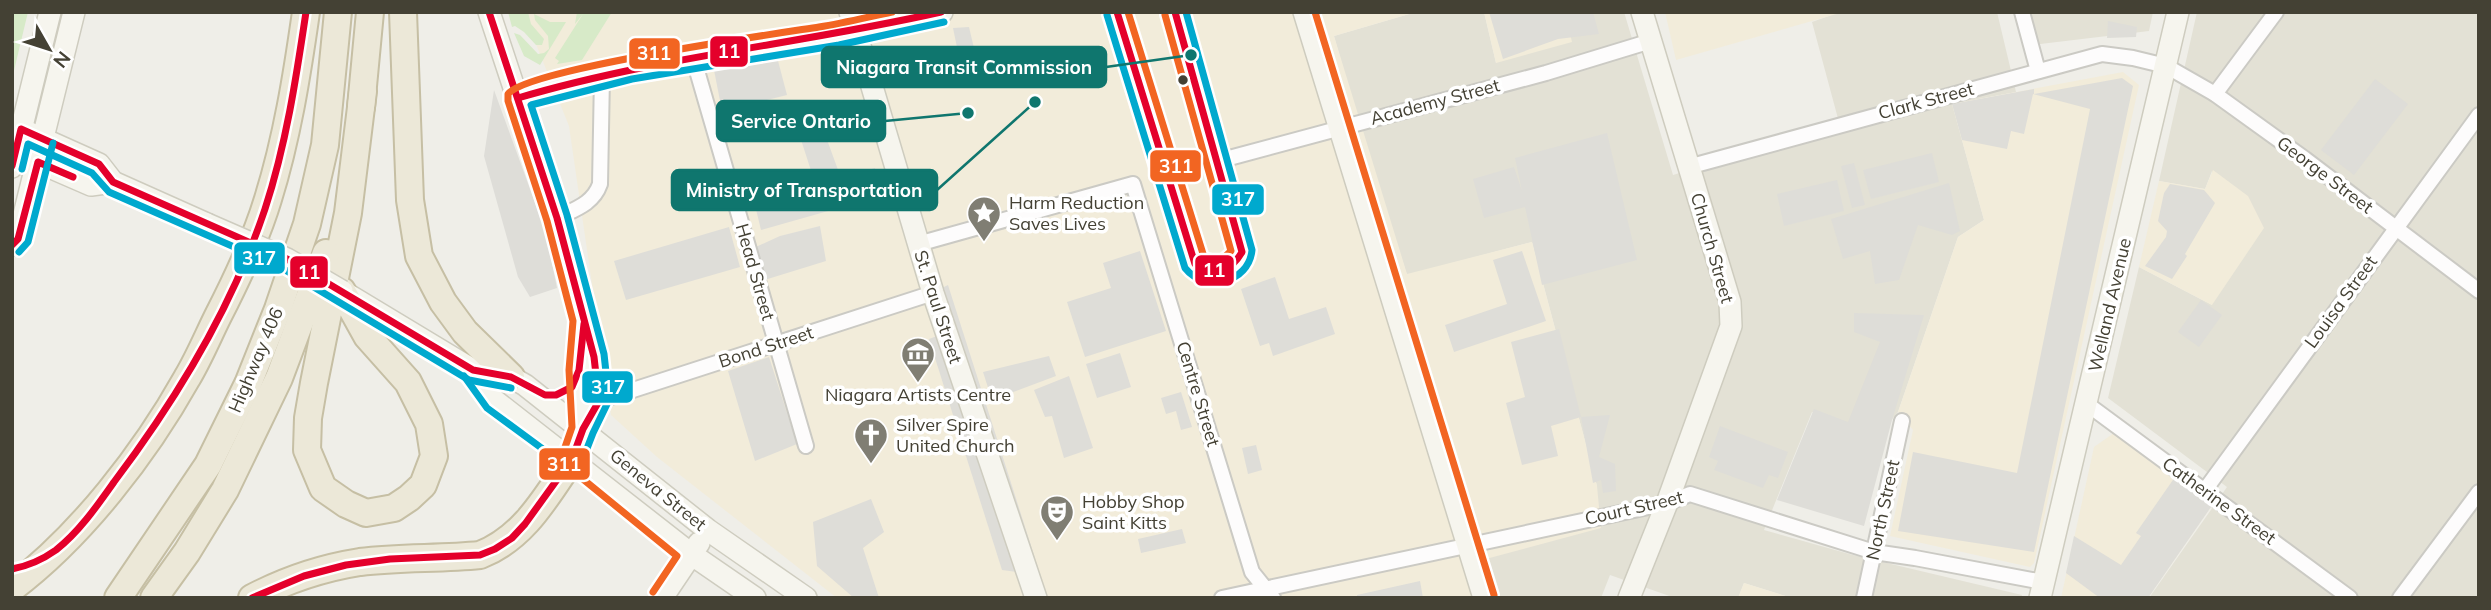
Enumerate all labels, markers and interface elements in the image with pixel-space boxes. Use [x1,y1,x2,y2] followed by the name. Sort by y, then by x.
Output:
[14,14,84,84] north arrow
[709,35,749,68] line badge: 11
[628,37,681,70] line badge: 311
[718,39,740,63] text: 11
[637,41,671,65] text: 311
[48,47,76,73] text: N
[822,47,1106,87] callout: Niagara Transit Commission
[836,55,1092,79] text: Niagara Transit Commission
[1176,73,1190,87] unlabelled marker
[1368,73,1502,130] street label: Academy Street
[1876,77,1976,124] street label: Clark Street
[717,101,885,141] callout: Service Ontario
[731,109,871,133] text: Service Ontario
[2273,131,2378,218] street label: George Street
[1149,149,1202,183] line badge: 311
[1159,154,1193,178] text: 311
[672,170,937,210] callout: Ministry of Transportation
[686,178,922,202] text: Ministry of Transportation
[1211,183,1265,216] line badge: 317
[1221,187,1255,211] text: 317
[1686,190,1739,306] street label: Church Street
[1009,191,1144,235] place label: Harm Reduction Saves Lives
[965,194,1003,243] place icon: Harm Reduction Saves Lives
[731,221,780,323] street label: Head Street
[2083,236,2136,374] street label: Welland Avenue
[233,241,286,275] line badge: 317
[242,246,276,270] text: 317
[909,247,968,366] street label: St. Paul Street
[2299,251,2382,353] street label: Louisa Street
[1194,254,1235,287] line badge: 11
[289,255,329,289] line badge: 11
[1203,258,1225,282] text: 11
[298,260,320,284] text: 11
[223,304,288,416] street label: Highway 406
[716,320,816,373] street label: Bond Street
[899,335,937,384] museum icon: Niagara Artists Centre
[1172,338,1225,449] street label: Centre Street
[581,370,634,404] line badge: 317
[591,375,625,399] text: 317
[825,383,1011,406] place label: Niagara Artists Centre
[896,413,1015,457] place label: Silver Spire United Church
[852,416,890,465] church icon: Silver Spire United Church
[605,444,711,536] street label: Geneva Street
[538,447,591,481] line badge: 311
[547,452,581,476] text: 311
[2158,452,2281,550] street label: Catherine Street
[1861,458,1904,562] street label: North Street
[1583,485,1685,530] street label: Court Street
[1082,490,1185,534] place label: Hobby Shop Saint Kitts
[1038,493,1076,542] theatre icon: Hobby Shop Saint Kitts

